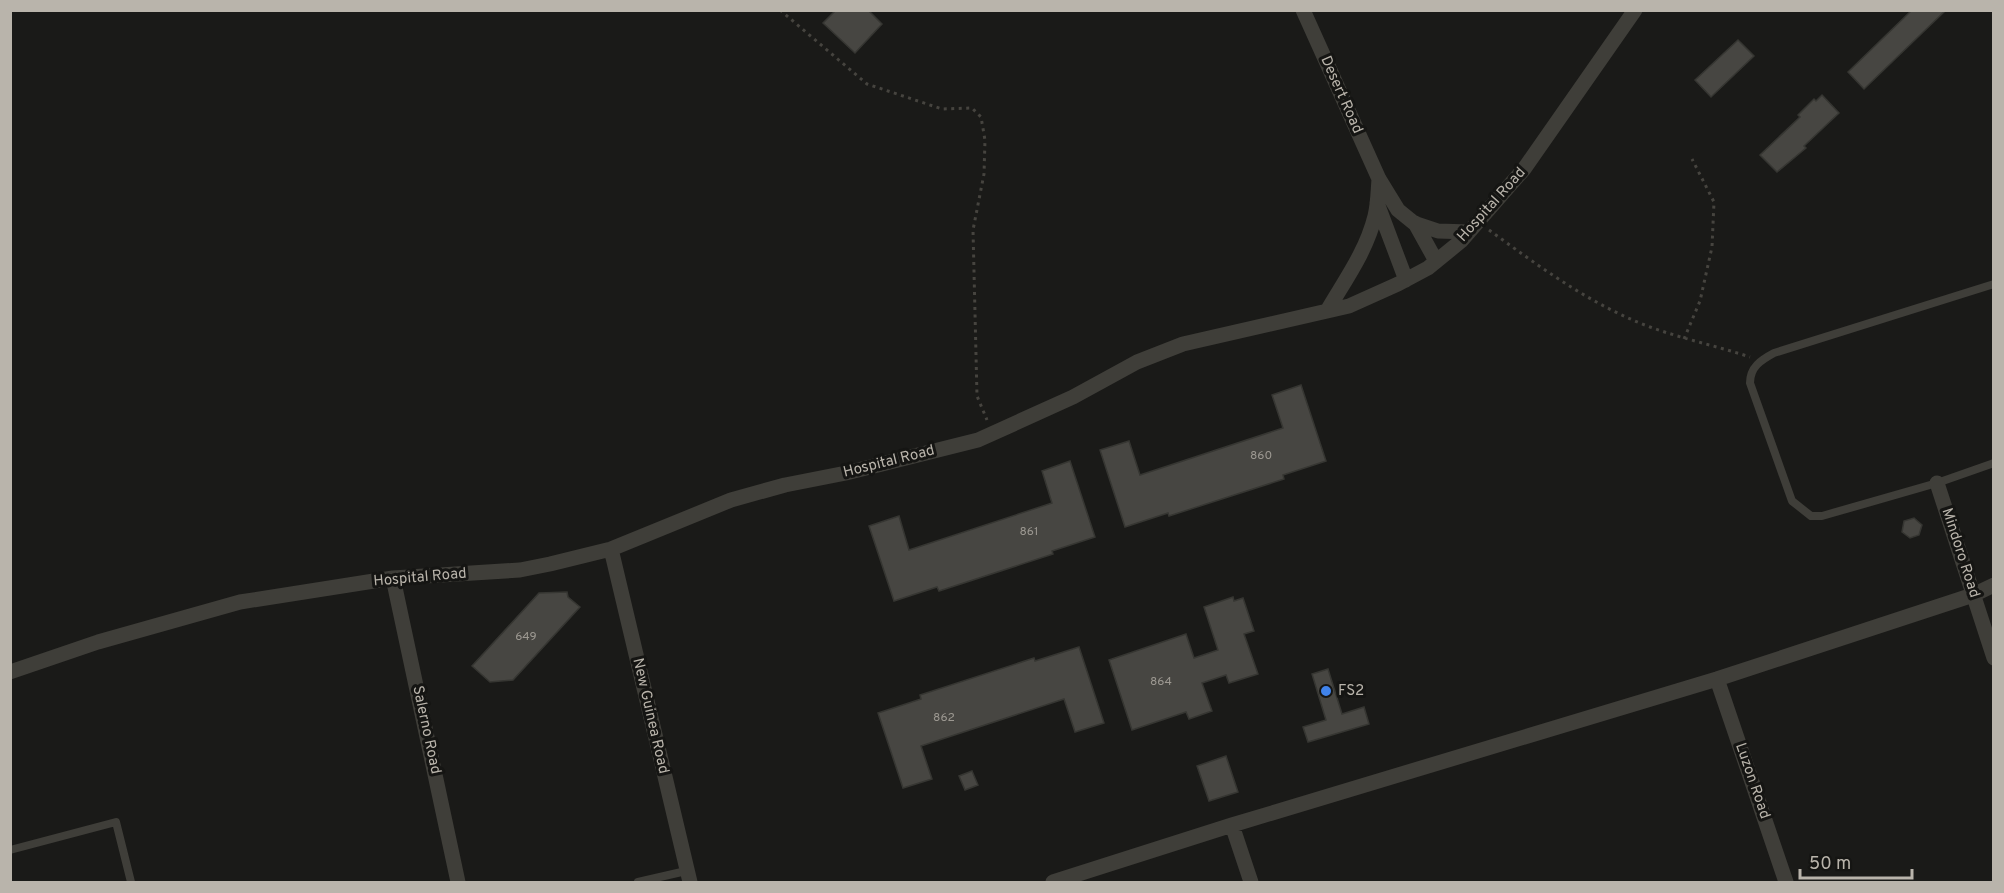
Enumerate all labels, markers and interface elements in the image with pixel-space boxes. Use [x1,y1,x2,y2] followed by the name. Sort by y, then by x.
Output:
[1315,53,1367,137] street label: Desert Road
[1454,164,1530,246] street label: Hospital Road
[841,441,937,483] street label: Hospital Road
[1250,448,1272,464] house number: 860
[1937,506,1983,600] street label: Mindoro Road
[1020,524,1038,540] house number: 861
[373,564,467,592] street label: Hospital Road
[515,629,537,645] house number: 649
[627,656,673,776] street label: New Guinea Road
[1150,674,1172,690] house number: 864
[1338,682,1364,701] place label: FS2
[407,684,445,776] street label: Salerno Road
[1319,684,1333,698] marker: FS2
[933,710,955,726] house number: 862
[1730,740,1774,822] street label: Luzon Road
[1800,842,1912,880] scale bar
[1809,853,1851,876] text: 50 m

